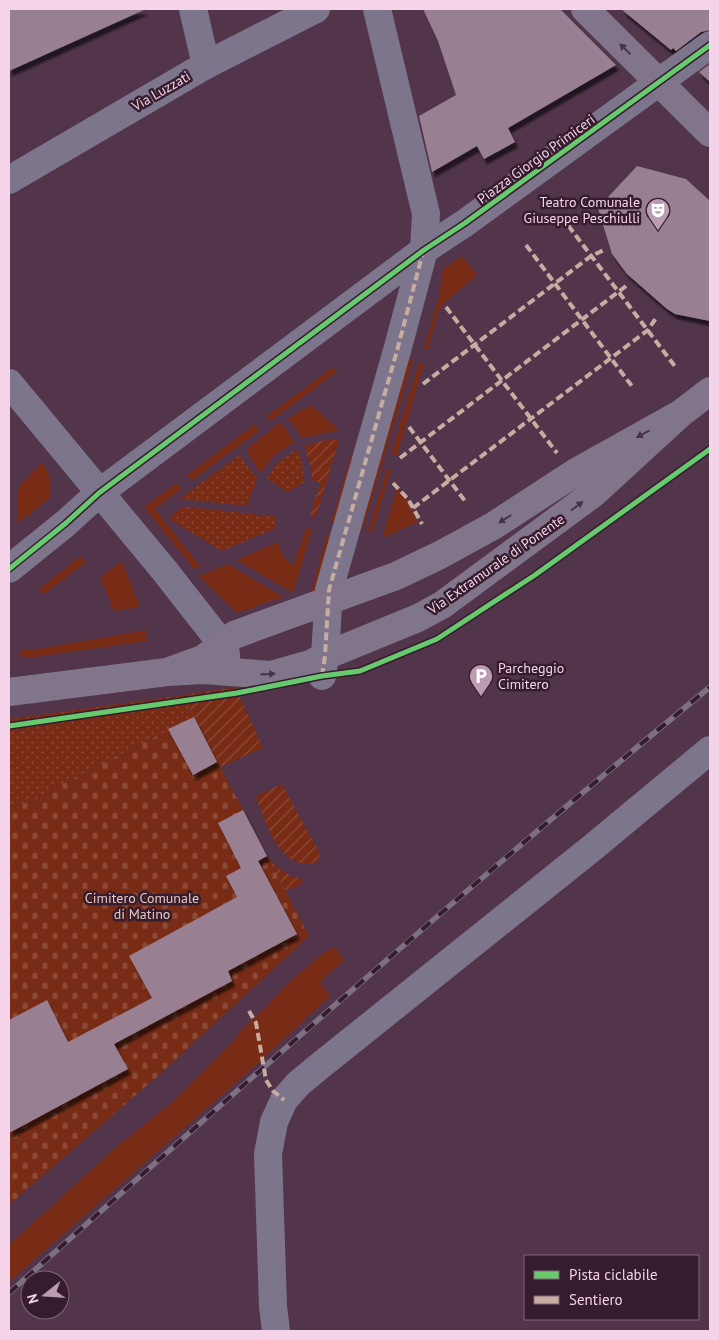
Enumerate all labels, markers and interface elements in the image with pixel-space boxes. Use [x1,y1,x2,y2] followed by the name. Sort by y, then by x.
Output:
[619,43,631,55] one-way arrow
[128,67,194,116] street label: Via Luzzati
[474,110,598,208] street label: Piazza Giorgio Primiceri
[524,193,640,227] place label: Teatro Comunale Giuseppe Peschiulli
[645,197,671,231] theatre icon: Teatro Comunale Giuseppe Peschiulli
[636,430,651,438] one-way arrow
[570,501,583,512] one-way arrow
[423,510,568,619] street label: Via Extramurale di Ponente
[498,514,511,523] one-way arrow
[498,659,564,693] place label: Parcheggio Cimitero
[468,663,494,697] parking icon: Parcheggio Cimitero
[261,669,277,677] one-way arrow
[85,889,199,923] park label: Cimitero Comunale di Matino
[524,1255,699,1320] legend
[569,1265,658,1284] text: Pista ciclabile
[20,1270,70,1320] north arrow
[569,1290,623,1309] text: Sentiero
[23,1292,43,1306] text: N

